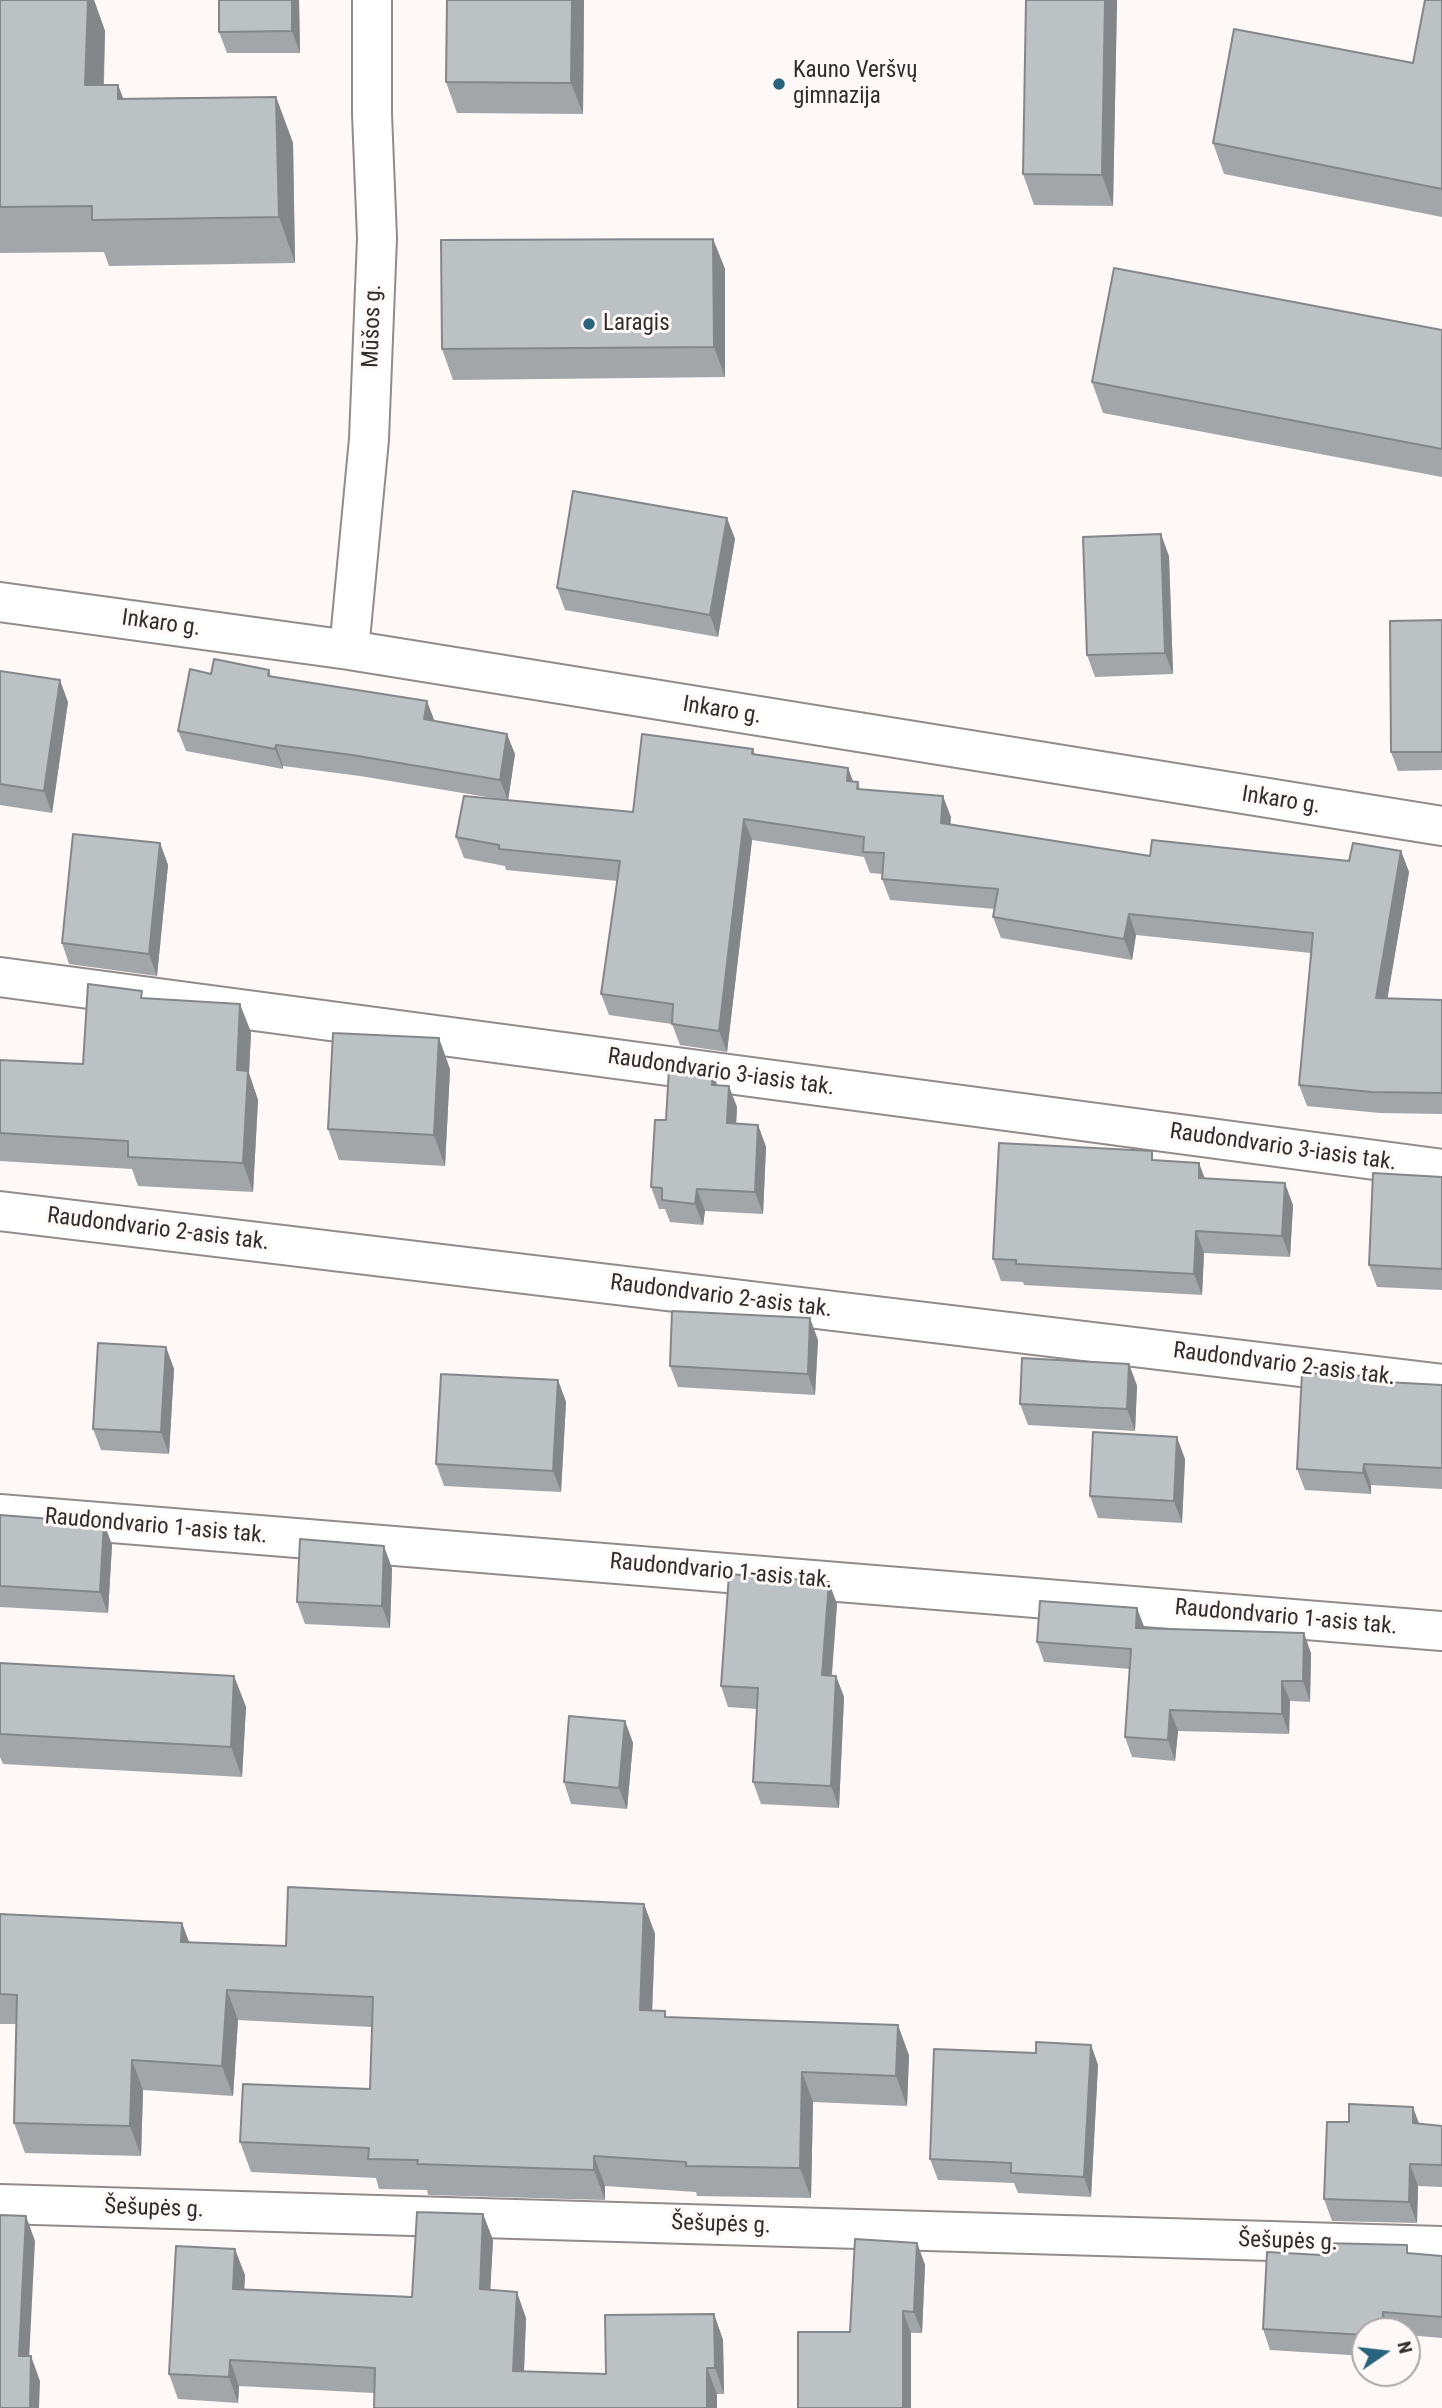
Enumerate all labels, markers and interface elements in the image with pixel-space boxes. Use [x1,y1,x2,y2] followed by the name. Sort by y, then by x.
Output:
[793,57,917,111] place label: Kauno Veršvų gimnazija
[771,76,787,92] marker: Kauno Veršvų gimnazija
[358,284,388,368] street label: Mūšos g.
[603,310,670,338] place label: Laragis
[581,316,597,332] marker: Laragis
[120,605,202,643] street label: Inkaro g.
[681,691,763,731] street label: Inkaro g.
[1240,781,1322,821] street label: Inkaro g.
[606,1043,836,1103] street label: Raudondvario 3-iasis tak.
[1168,1118,1398,1178] street label: Raudondvario 3-iasis tak.
[45,1203,271,1257] street label: Raudondvario 2-asis tak.
[608,1270,834,1324] street label: Raudondvario 2-asis tak.
[1171,1338,1397,1392] street label: Raudondvario 2-asis tak.
[43,1504,269,1550] street label: Raudondvario 1-asis tak.
[608,1549,834,1595] street label: Raudondvario 1-asis tak.
[1173,1595,1399,1641] street label: Raudondvario 1-asis tak.
[104,2193,204,2225] street label: Šešupės g.
[671,2209,771,2241] street label: Šešupės g.
[1238,2226,1338,2258] street label: Šešupės g.
[1351,2317,1421,2387] north arrow
[1392,2339,1417,2356] text: N

